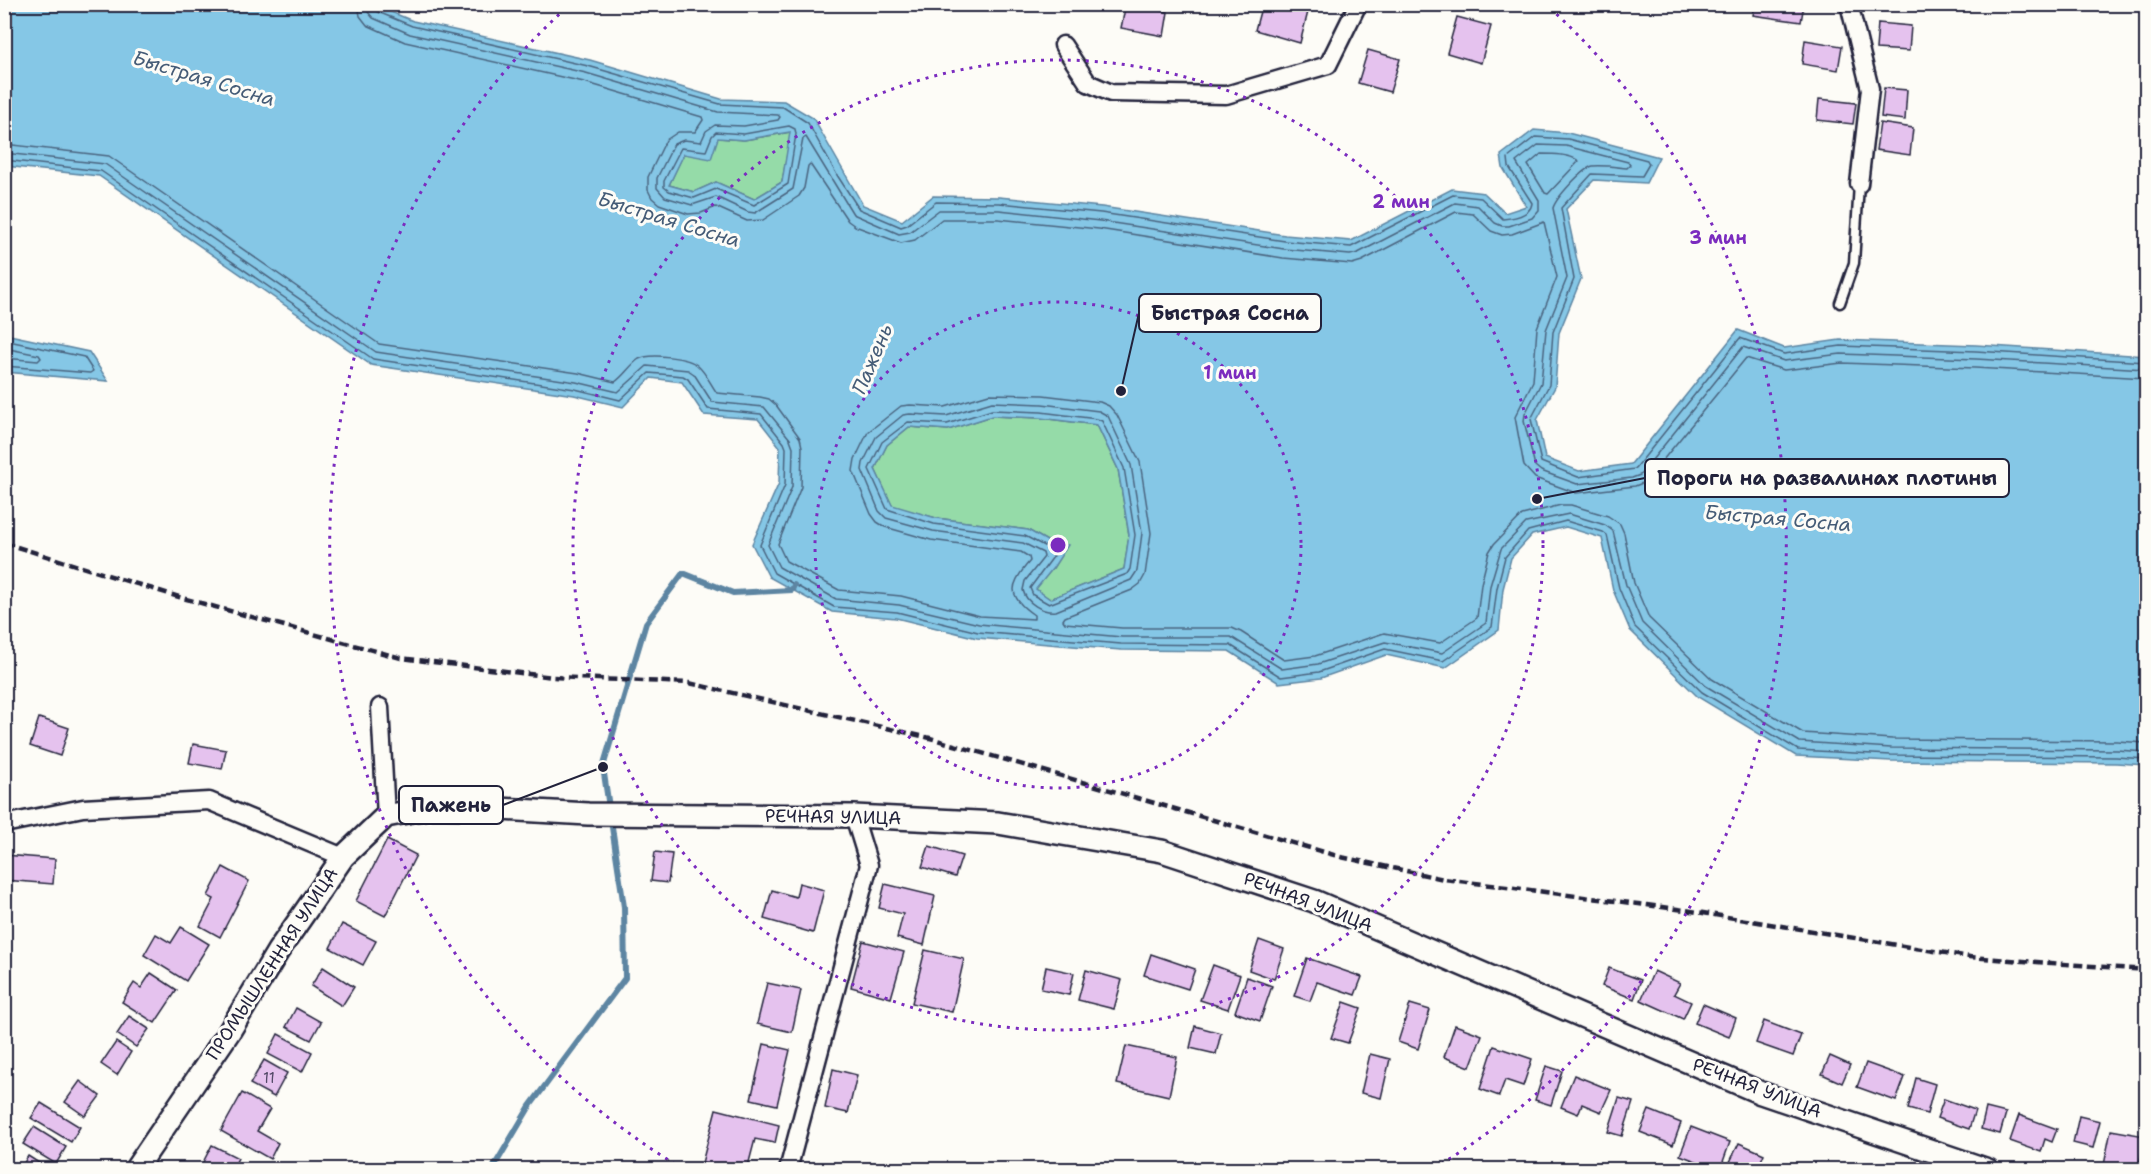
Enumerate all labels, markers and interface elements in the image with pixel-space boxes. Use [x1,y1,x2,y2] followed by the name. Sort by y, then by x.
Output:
[130,44,278,112] water label: Быстрая Сосна
[595,185,743,253] water label: Быстрая Сосна
[1372,190,1430,214] text: 2 мин
[1689,226,1747,250] text: 3 мин
[1139,294,1321,332] callout: Быстрая Сосна
[1151,300,1309,326] text: Быстрая Сосна
[846,320,898,398] water label: Пажень
[1203,361,1257,385] text: 1 мин
[1645,459,2009,497] callout: Пороги на развалинах плотины
[1657,465,1997,491] text: Пороги на развалинах плотины
[1704,499,1852,537] water label: Быстрая Сосна
[1048,535,1068,555] centre of rings
[399,786,503,824] callout: Пажень
[411,792,491,818] text: Пажень
[765,804,901,830] street label: РЕЧНАЯ УЛИЦА
[201,863,343,1065] street label: ПРОМЫШЛЕННАЯ УЛИЦА
[1240,866,1376,938] street label: РЕЧНАЯ УЛИЦА
[1689,1052,1825,1124] street label: РЕЧНАЯ УЛИЦА
[263,1068,275,1088] house number: 11

